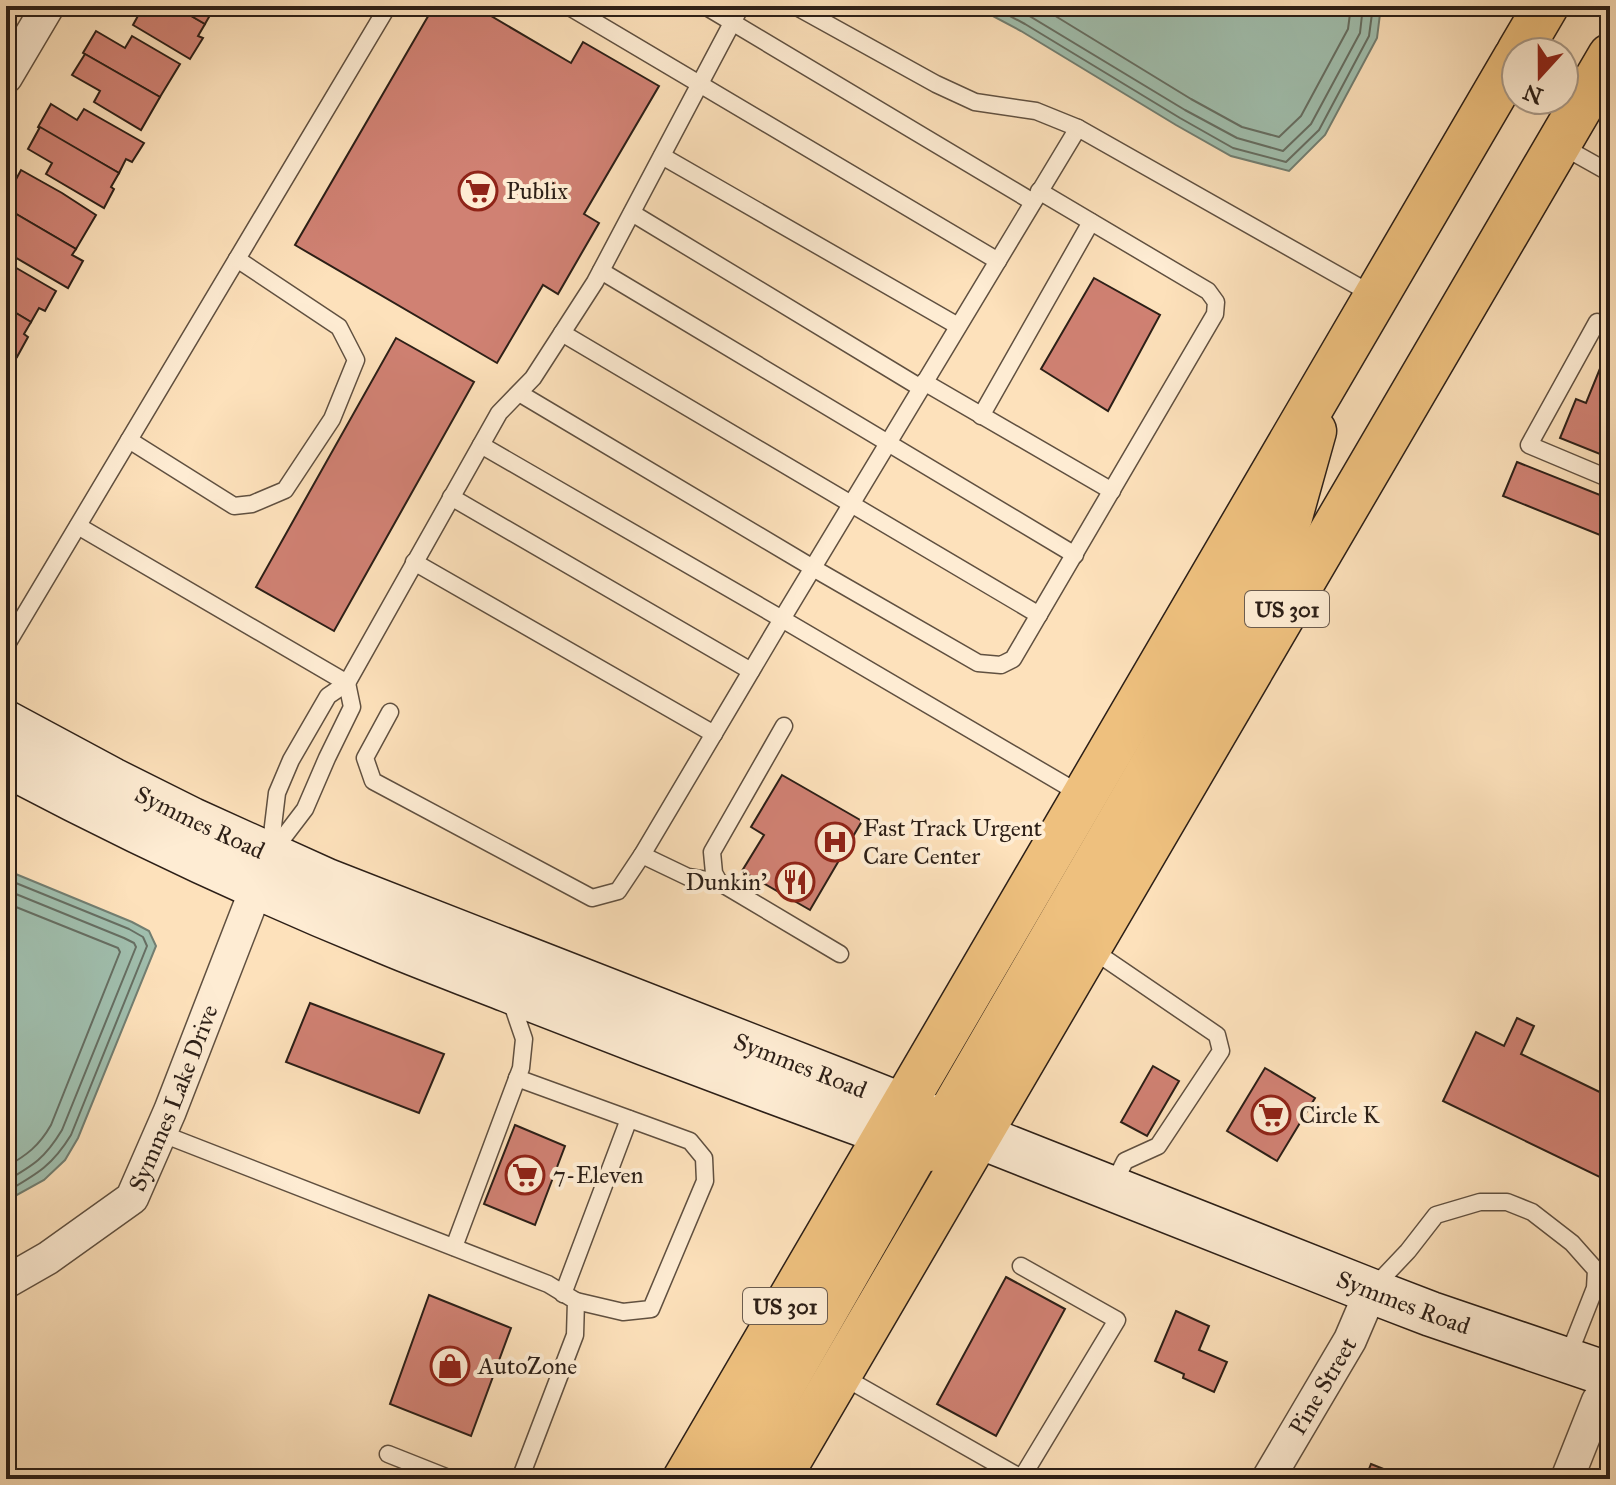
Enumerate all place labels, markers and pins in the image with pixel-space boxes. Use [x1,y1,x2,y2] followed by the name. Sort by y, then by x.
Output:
[457,170,499,212] supermarket icon: Publix
[506,176,568,206] place label: Publix
[863,813,1043,871] place label: Fast Track Urgent Care Center
[814,821,856,863] hospital icon: Fast Track Urgent Care Center
[774,861,816,903] restaurant icon: Dunkin'
[686,867,767,897] place label: Dunkin'
[1250,1094,1292,1136] supermarket icon: Circle K
[1299,1100,1381,1130] place label: Circle K
[504,1154,546,1196] supermarket icon: 7-Eleven
[553,1160,643,1190] place label: 7-Eleven
[429,1345,471,1387] shop icon: AutoZone
[477,1351,577,1381] place label: AutoZone

